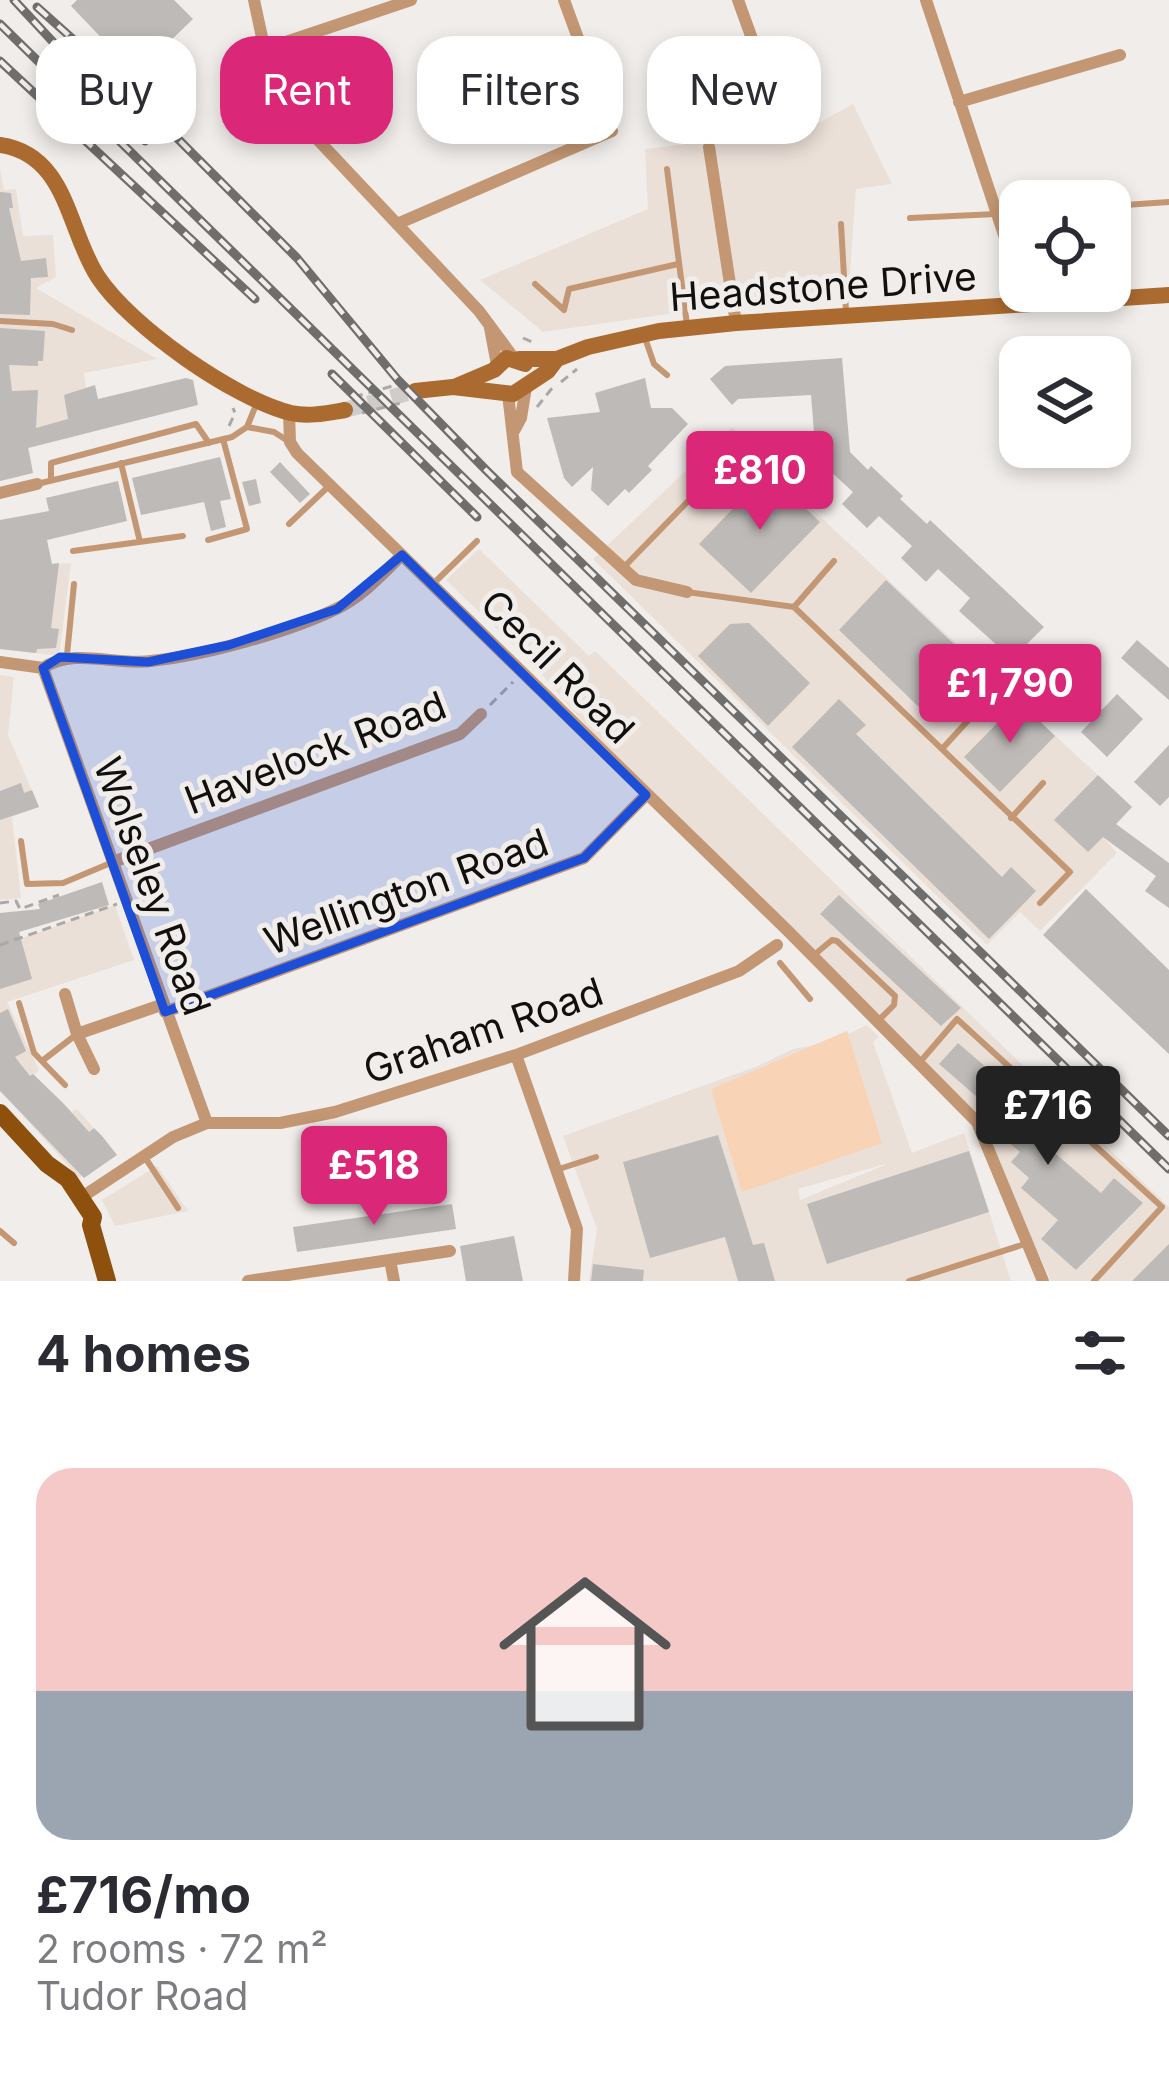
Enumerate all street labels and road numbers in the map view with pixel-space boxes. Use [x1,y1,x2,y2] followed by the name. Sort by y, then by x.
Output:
[668,252,978,320] street label: Headstone Drive
[472,580,644,752] street label: Cecil Road
[178,681,452,823] street label: Havelock Road
[85,751,221,1021] street label: Wolseley Road
[258,818,554,964] street label: Wellington Road
[357,967,609,1093] street label: Graham Road

